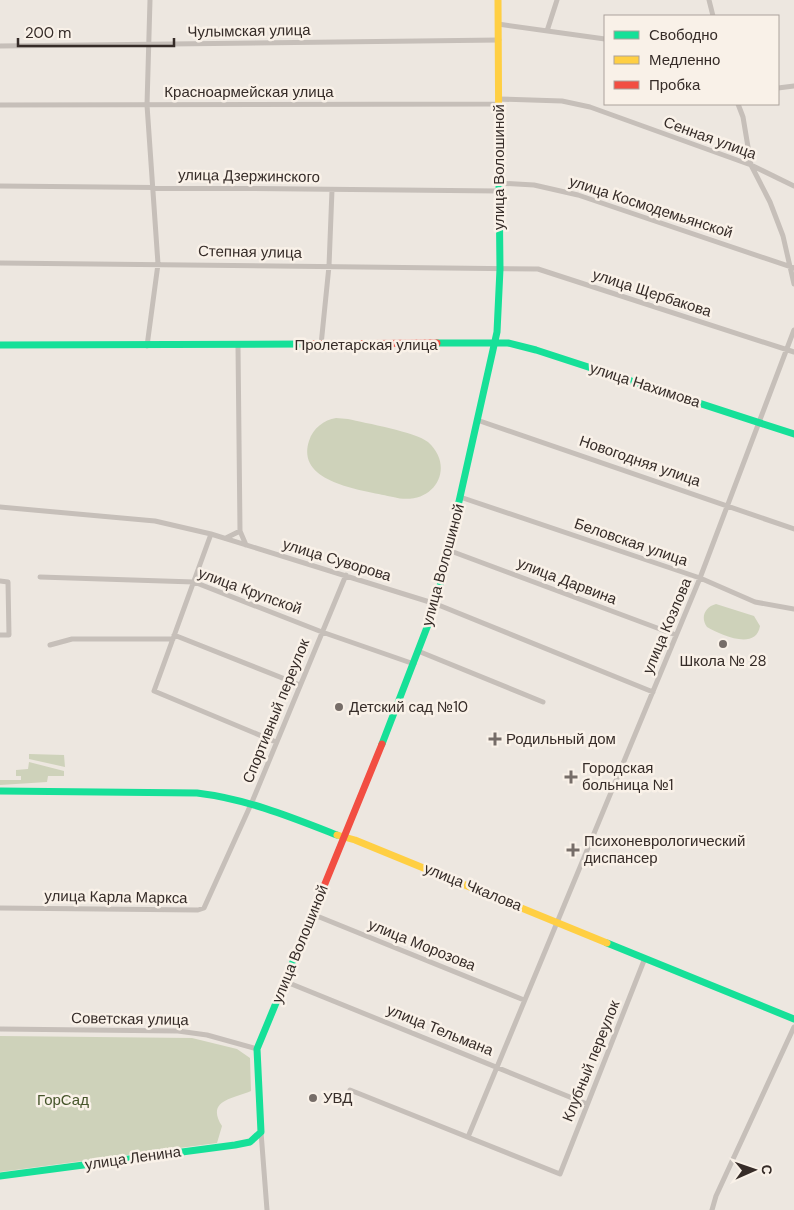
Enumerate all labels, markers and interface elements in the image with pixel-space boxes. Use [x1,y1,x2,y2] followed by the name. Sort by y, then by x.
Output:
[18,15,174,47] scale bar
[604,15,779,105] legend
[187,20,311,42] street label: Чулымская улица
[25,23,71,43] text: 200 m
[649,25,718,45] text: Свободно
[649,50,720,70] text: Медленно
[649,75,701,95] text: Пробка
[164,82,334,102] street label: Красноармейская улица
[489,104,509,230] street label: улица Волошиной
[661,112,760,164] street label: Сенная улица
[178,165,320,187] street label: улица Дзержинского
[567,171,735,243] street label: улица Космодемьянской
[198,241,303,263] street label: Степная улица
[590,264,715,322] street label: улица Щербакова
[294,335,438,355] street label: Пролетарская улица
[587,358,703,412] street label: улица Нахимова
[577,431,704,491] street label: Новогодняя улица
[417,502,469,628] street label: улица Волошиной
[572,513,691,571] street label: Беловская улица
[280,534,394,586] street label: улица Суворова
[514,553,620,609] street label: улица Дарвина
[195,563,305,619] street label: улица Крупской
[638,574,696,677] street label: улица Козлова
[238,635,314,786] street label: Спортивный переулок
[717,638,729,650] marker: Школа № 28
[679,651,767,671] place label: Школа № 28
[349,697,468,717] place label: Детский сад №10
[333,701,345,713] marker: Детский сад №10
[506,729,616,749] place label: Родильный дом
[488,732,502,746] marker: Родильный дом
[582,758,674,795] place label: Городская больница №1
[564,770,578,784] marker: Городская больница №1
[584,831,745,868] place label: Психоневрологический диспансер
[566,843,580,857] marker: Психоневрологический диспансер
[421,858,526,916] street label: улица Чкалова
[267,882,333,1006] street label: улица Волошиной
[44,886,188,908] street label: улица Карла Маркса
[365,914,479,976] street label: улица Морозова
[558,997,625,1125] street label: Клубный переулок
[384,1000,497,1061] street label: улица Тельмана
[71,1008,190,1030] street label: Советская улица
[323,1088,352,1108] place label: УВД
[37,1090,89,1110] park label: ГорСад
[307,1092,319,1104] marker: УВД
[84,1141,183,1175] street label: улица Ленина
[729,1145,779,1195] north arrow
[758,1164,776,1175] text: С

